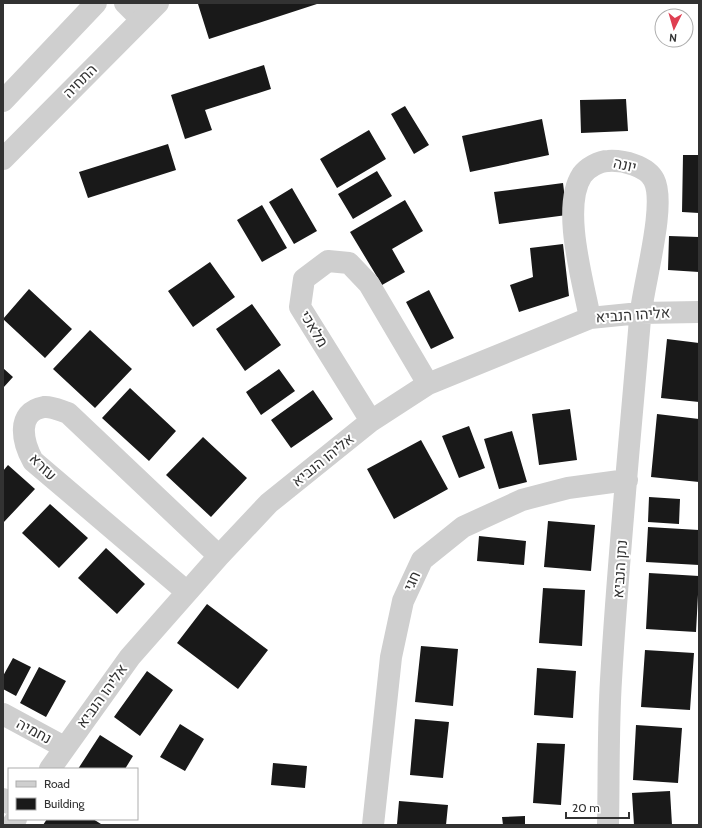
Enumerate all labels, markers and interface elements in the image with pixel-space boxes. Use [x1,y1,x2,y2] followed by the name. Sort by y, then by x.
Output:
[654,8,694,48] north arrow
[669,31,678,45] text: N
[59,60,101,102] street label: התחיה
[612,154,638,176] street label: יונה
[595,303,671,327] street label: אליהו הנביא
[296,307,332,351] street label: מלאכי
[288,429,358,491] street label: אליהו הנביא
[26,450,60,484] street label: עזרא
[609,539,631,599] street label: נתן הנביא
[400,568,424,594] street label: חגי
[73,660,131,732] street label: אליהו הנביא
[13,714,55,748] street label: נחמיה
[8,768,138,820] legend
[44,776,70,791] text: Road
[566,794,629,820] scale bar
[44,796,86,811] text: Building
[572,800,600,815] text: 20 m

